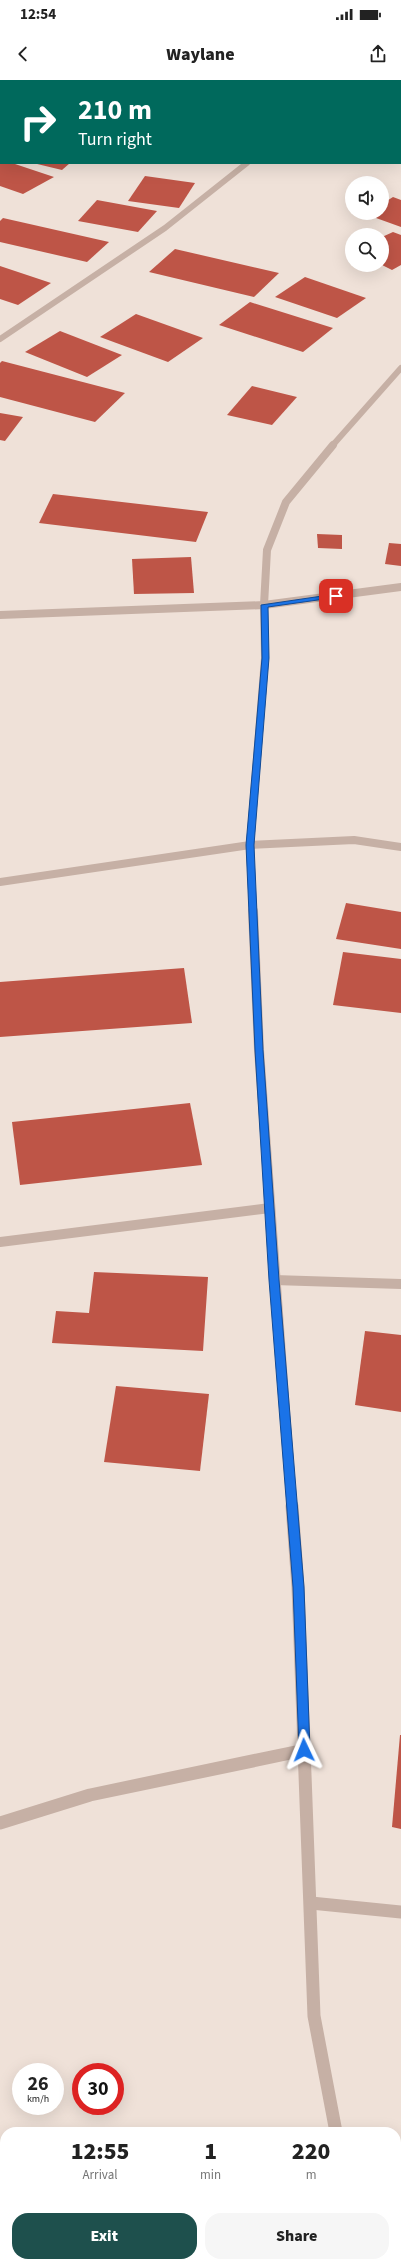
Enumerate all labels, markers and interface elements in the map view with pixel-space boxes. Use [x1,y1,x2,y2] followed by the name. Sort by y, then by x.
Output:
[20,4,56,25] text: 12:54
[166,42,235,67] text: Waylane
[12,43,34,65] icon: back
[367,43,389,65] icon: share
[78,90,152,130] text: 210 m
[12,96,64,148] icon: right
[78,127,152,152] text: Turn right
[345,176,389,272] map controls
[345,176,389,220] button: sound
[345,228,389,272] button: search
[319,579,353,613] pin
[325,585,347,607] icon: arrive
[283,1729,325,1771] position arrow
[72,2063,124,2115] speed limit sign: 30
[27,2070,49,2098] text: 26
[27,2092,49,2106] text: km/h
[71,2134,129,2169] text: 12:55
[204,2134,217,2169] text: 1
[292,2134,330,2169] text: 220
[83,2166,118,2184] text: Arrival
[200,2166,221,2184] text: min
[306,2166,316,2184] text: m
[12,2213,197,2259] button: Exit
[205,2213,389,2259] button: Share

